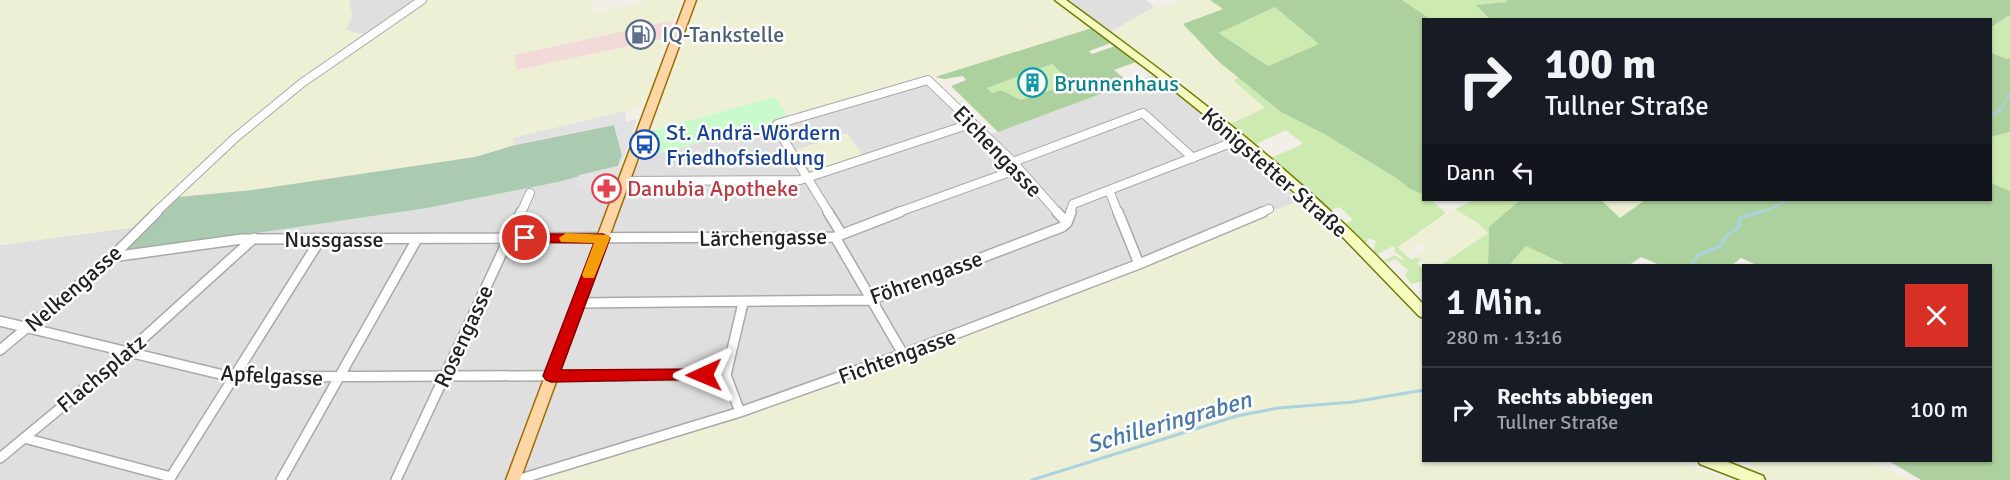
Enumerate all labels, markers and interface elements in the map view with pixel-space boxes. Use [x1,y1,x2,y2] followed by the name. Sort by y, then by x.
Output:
[625,18,657,50] fuel station icon: IQ-Tankstelle
[662,21,784,48] place label: IQ-Tankstelle
[1545,39,1656,90] text: 100 m
[1446,42,1524,120] icon: right
[1017,67,1049,99] building icon: Brunnenhaus
[1054,70,1179,97] place label: Brunnenhaus
[1545,90,1709,123] text: Tullner Straße
[947,100,1048,203] street label: Eichengasse
[1196,102,1353,243] street label: Königstetter Straße
[666,119,840,171] place label: St. Andrä-Wördern Friedhofsiedlung
[629,129,661,161] bus stop icon: St. Andrä-Wördern Friedhofsiedlung
[1507,156,1540,189] icon: left
[1446,159,1495,186] text: Dann
[590,172,622,204] pharmacy icon: Danubia Apotheke
[627,175,798,202] place label: Danubia Apotheke
[499,212,550,263] pin
[508,221,541,254] icon: arrive
[699,223,827,252] street label: Lärchengasse
[284,226,384,253] street label: Nussgasse
[20,239,127,338] street label: Nelkengasse
[866,245,986,310] street label: Föhrengasse
[1446,280,1543,325] text: 1 Min.
[428,281,499,392] street label: Rosengasse
[1905,284,1968,347] button: close
[835,323,960,390] street label: Fichtengasse
[1446,325,1562,350] text: 280 m · 13:16
[51,328,151,418] street label: Flachsplatz
[672,343,736,407] position arrow
[220,359,324,392] street label: Apfelgasse
[1497,383,1653,410] text: Rechts abbiegen
[1083,384,1256,460] water label: Schilleringraben
[1446,393,1479,426] icon: right
[1910,396,1968,423] text: 100 m
[1497,410,1618,435] text: Tullner Straße

